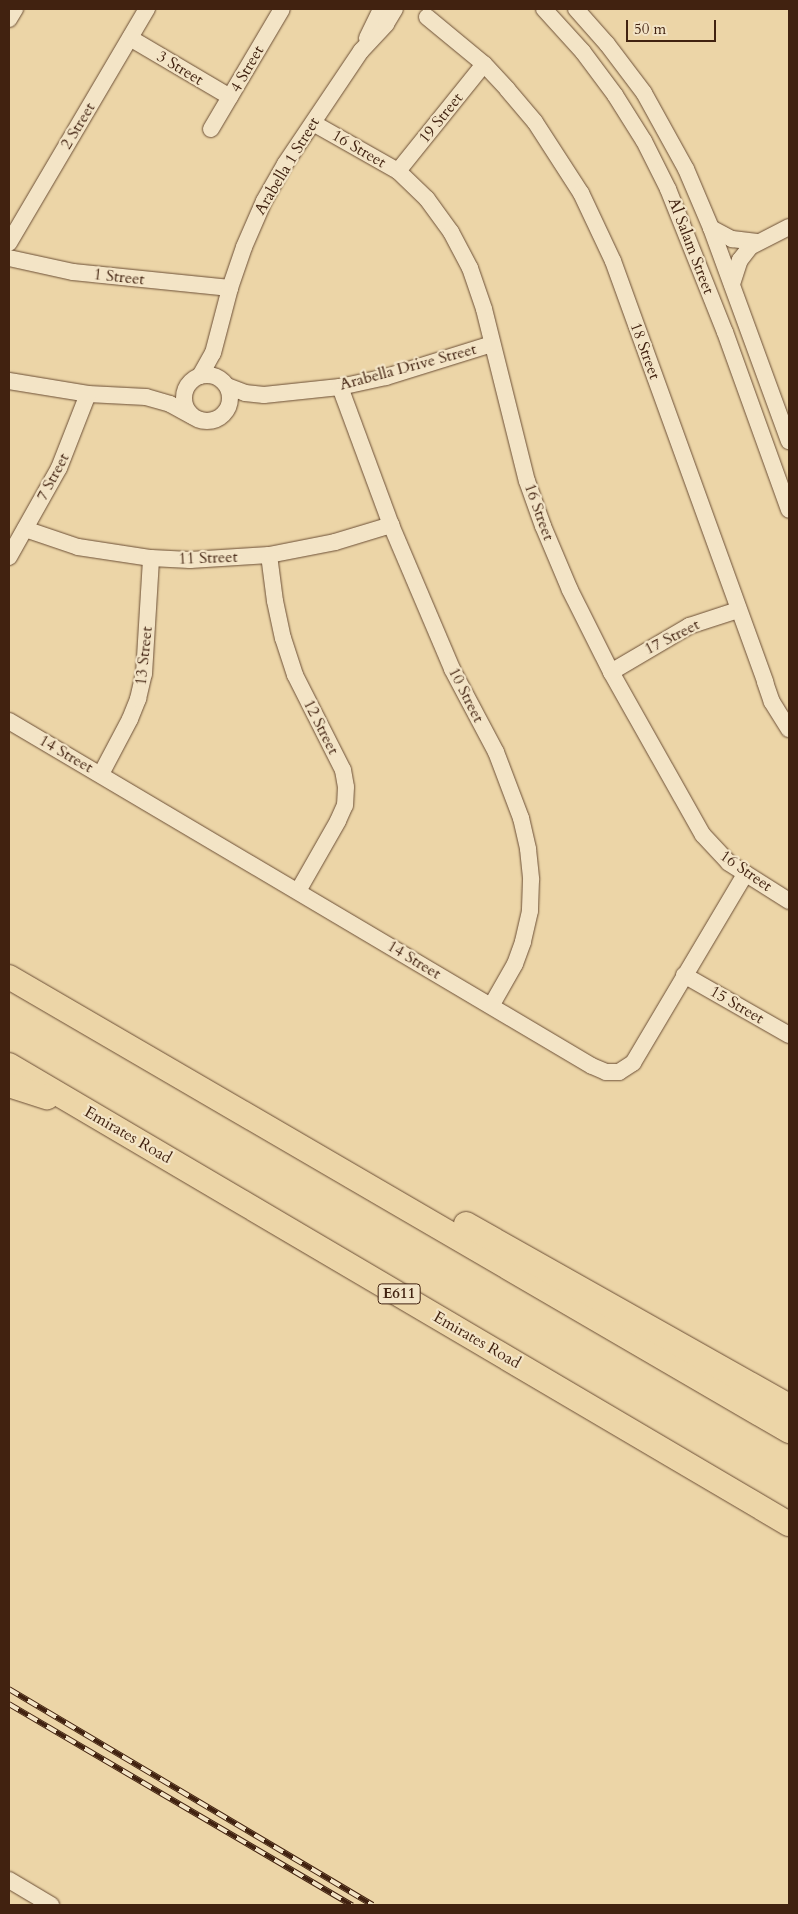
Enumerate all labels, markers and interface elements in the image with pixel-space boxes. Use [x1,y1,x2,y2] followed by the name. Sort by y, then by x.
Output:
[628,10,718,42] scale bar
[634,19,666,39] text: 50 m
[226,42,268,96] street label: 4 Street
[153,47,207,89] street label: 3 Street
[415,89,467,147] street label: 19 Street
[57,99,99,153] street label: 2 Street
[250,114,324,218] street label: Arabella 1 Street
[329,126,389,172] street label: 16 Street
[664,195,718,297] street label: Al Salam Street
[93,265,145,289] street label: 1 Street
[626,320,664,382] street label: 18 Street
[338,340,478,394] street label: Arabella Drive Street
[33,450,73,504] street label: 7 Street
[520,481,558,543] street label: 16 Street
[178,547,238,569] street label: 11 Street
[641,615,703,659] street label: 17 Street
[131,626,157,686] street label: 13 Street
[444,664,488,726] street label: 10 Street
[299,696,343,758] street label: 12 Street
[36,731,96,777] street label: 14 Street
[716,846,776,896] street label: 16 Street
[384,937,444,983] street label: 14 Street
[707,982,767,1028] street label: 15 Street
[81,1102,175,1168] street label: Emirates Road
[376,1282,422,1306] road number: E611
[430,1307,524,1373] street label: Emirates Road

